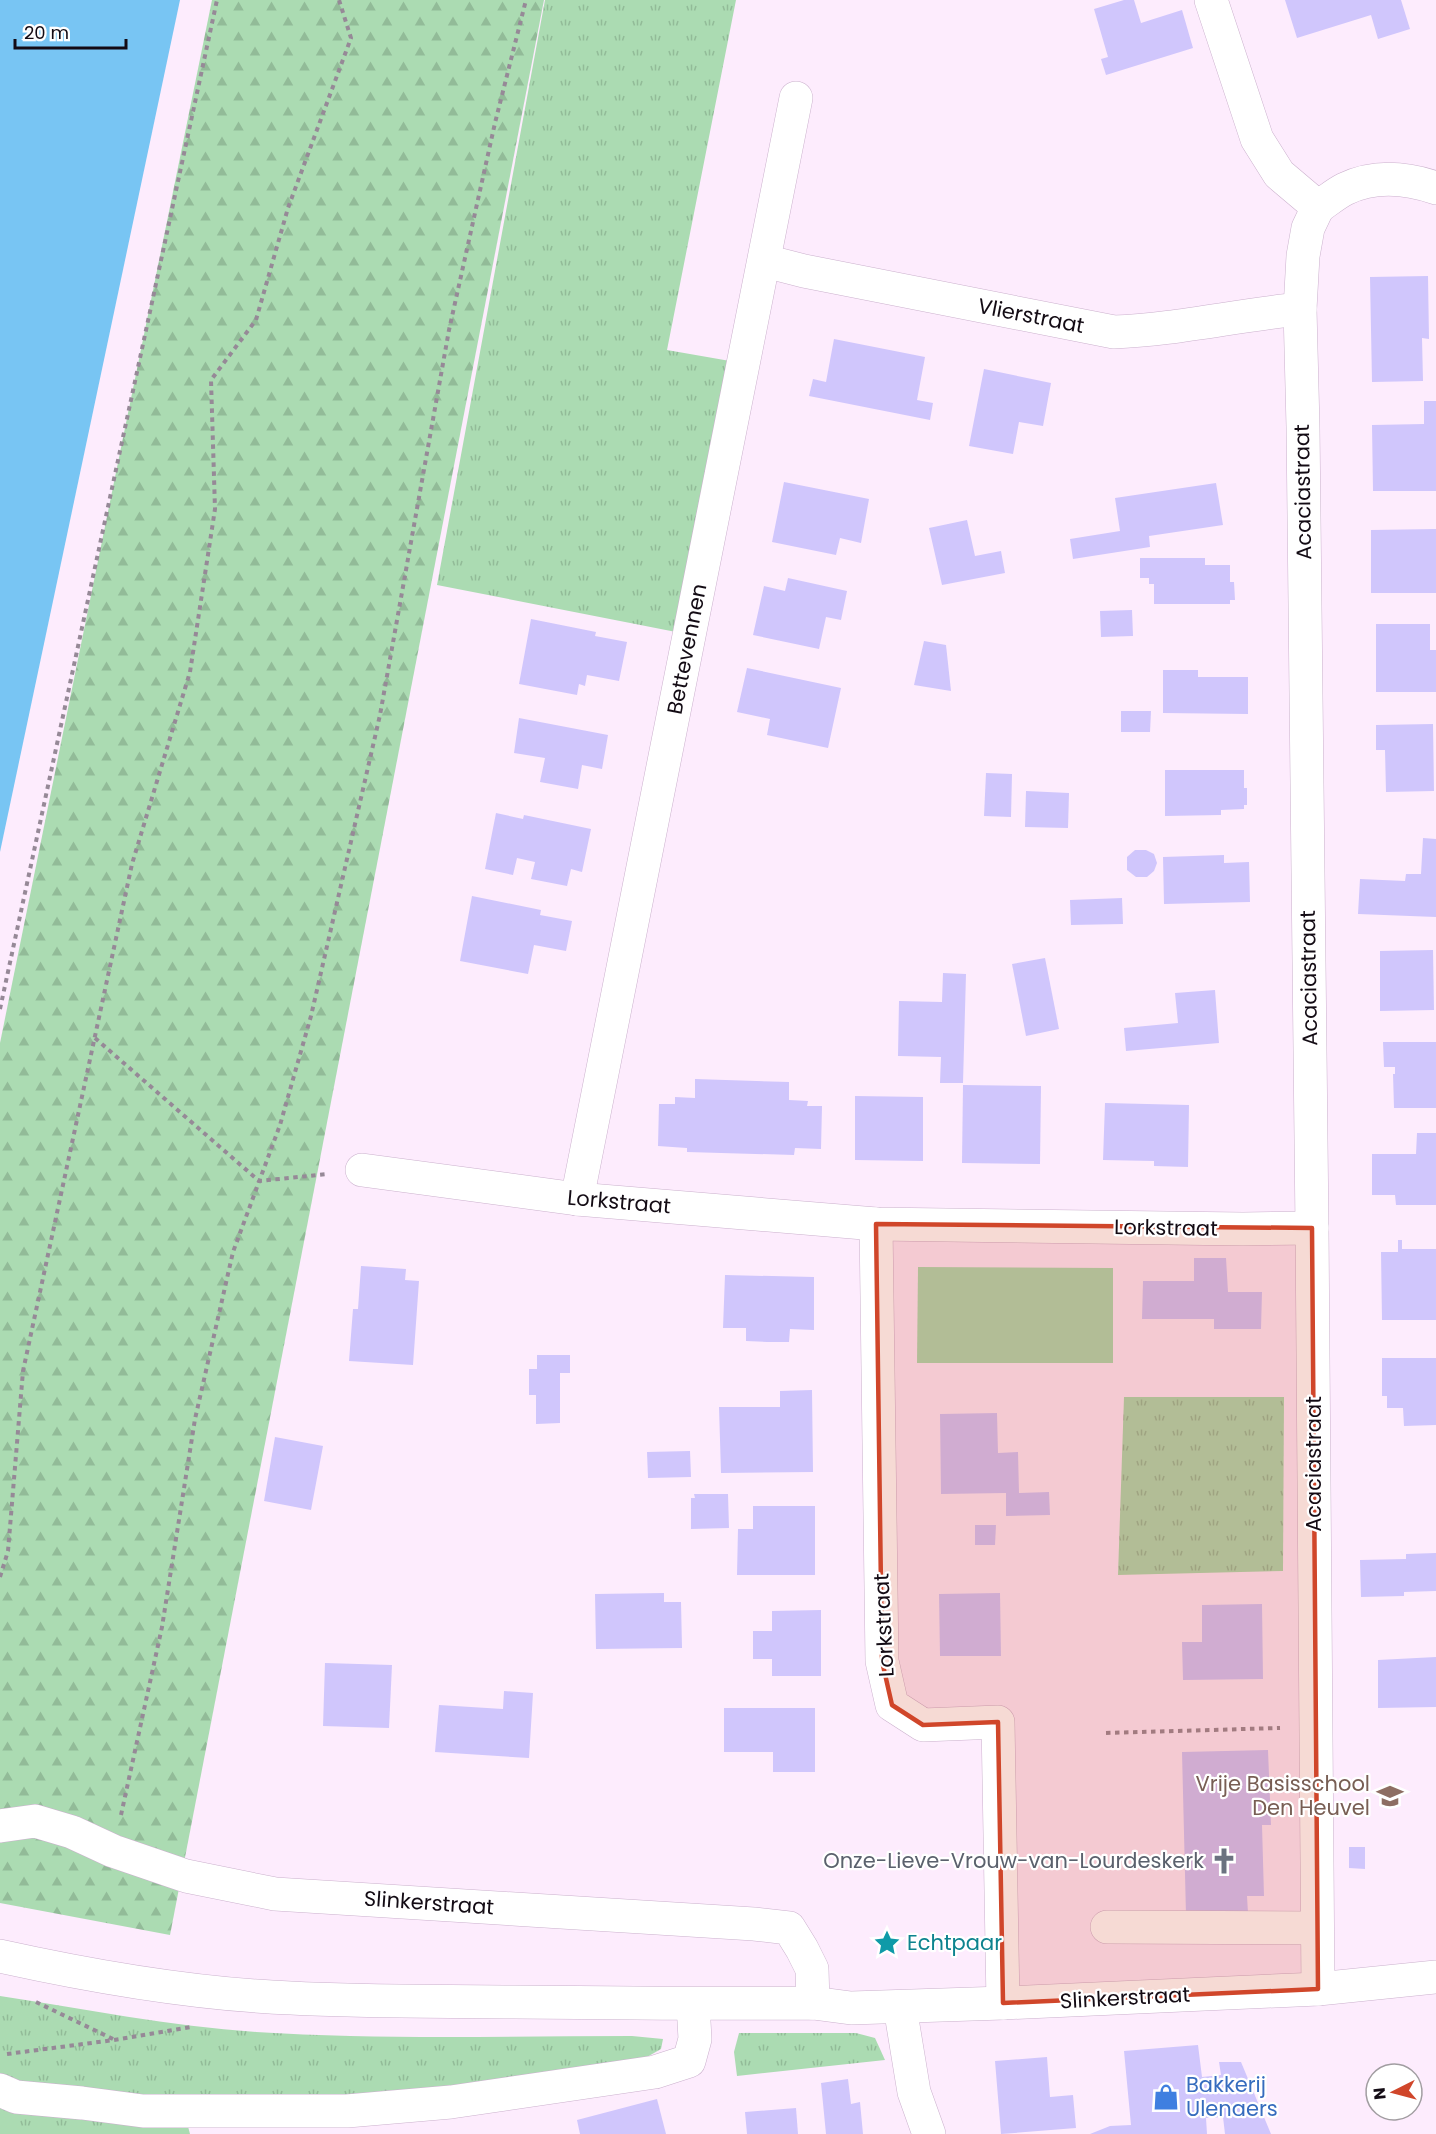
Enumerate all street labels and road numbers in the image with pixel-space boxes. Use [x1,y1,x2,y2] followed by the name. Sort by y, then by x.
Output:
[975,291,1087,340] street label: Vlierstraat
[1287,424,1318,560] street label: Acaciastraat
[660,581,713,717] street label: Bettevennen
[1293,910,1324,1046] street label: Acaciastraat
[566,1183,672,1220] street label: Lorkstraat
[1114,1212,1218,1243] street label: Lorkstraat
[1299,1396,1328,1532] street label: Acaciastraat
[866,1573,901,1678] street label: Lorkstraat
[363,1883,495,1922] street label: Slinkerstraat
[1059,1980,1191,2015] street label: Slinkerstraat

